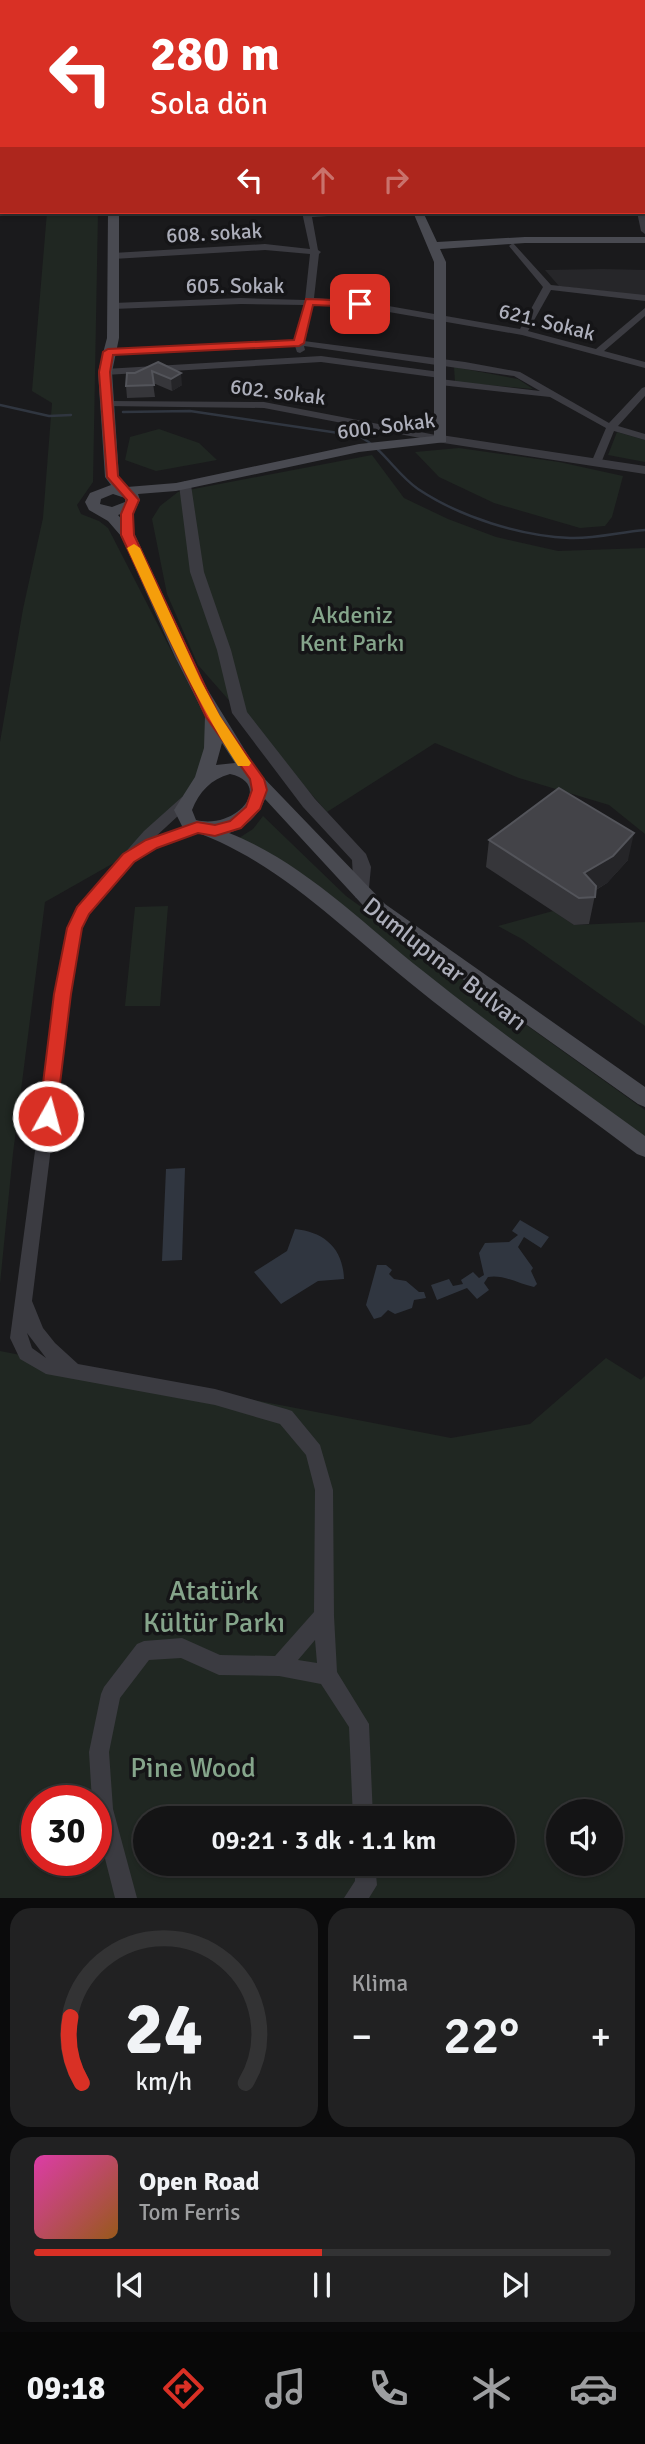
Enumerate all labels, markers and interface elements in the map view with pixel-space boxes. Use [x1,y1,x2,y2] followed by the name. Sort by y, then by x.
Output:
[150,24,280,84] text: 280 m
[35,28,126,119] icon: left
[150,84,268,123] text: Sola dön
[231,161,269,199] icon: left
[304,161,342,199] icon: ahead
[377,161,415,199] icon: right
[165,217,263,248] street label: 608. sokak
[186,273,285,299] street label: 605. Sokak
[330,274,390,334] pin
[341,285,379,323] icon: arrive
[496,297,598,347] street label: 621. Sokak
[229,373,328,411] street label: 602. sokak
[336,407,437,445] street label: 600. Sokak
[299,600,405,658] park label: Akdeniz Kent Parkı
[357,891,533,1037] street label: Dumlupınar Bulvarı
[11,1079,85,1153] position arrow
[143,1574,285,1640] park label: Atatürk Kültür Parkı
[130,1751,256,1785] park label: Pine Wood
[21,1785,112,1876] speed limit sign: 30
[546,1799,623,1876] map controls
[546,1799,623,1876] button: sound
[211,1825,437,1857] text: 09:21 · 3 dk · 1.1 km
[352,1969,408,1998] text: Klima
[124,1986,203,2075] text: 24
[443,2004,519,2068] text: 22°
[352,2013,372,2060] text: −
[590,2013,611,2060] text: +
[135,2066,192,2097] text: km/h
[139,2166,260,2198] text: Open Road
[139,2198,240,2227] text: Tom Ferris
[111,2266,149,2304] icon: previous
[303,2266,341,2304] icon: pause
[496,2266,534,2304] icon: next
[159,2364,208,2413] icon: directions
[261,2364,310,2413] icon: music
[364,2364,413,2413] icon: phone
[467,2364,516,2413] icon: climate
[569,2364,618,2413] icon: car
[27,2369,105,2408] text: 09:18

